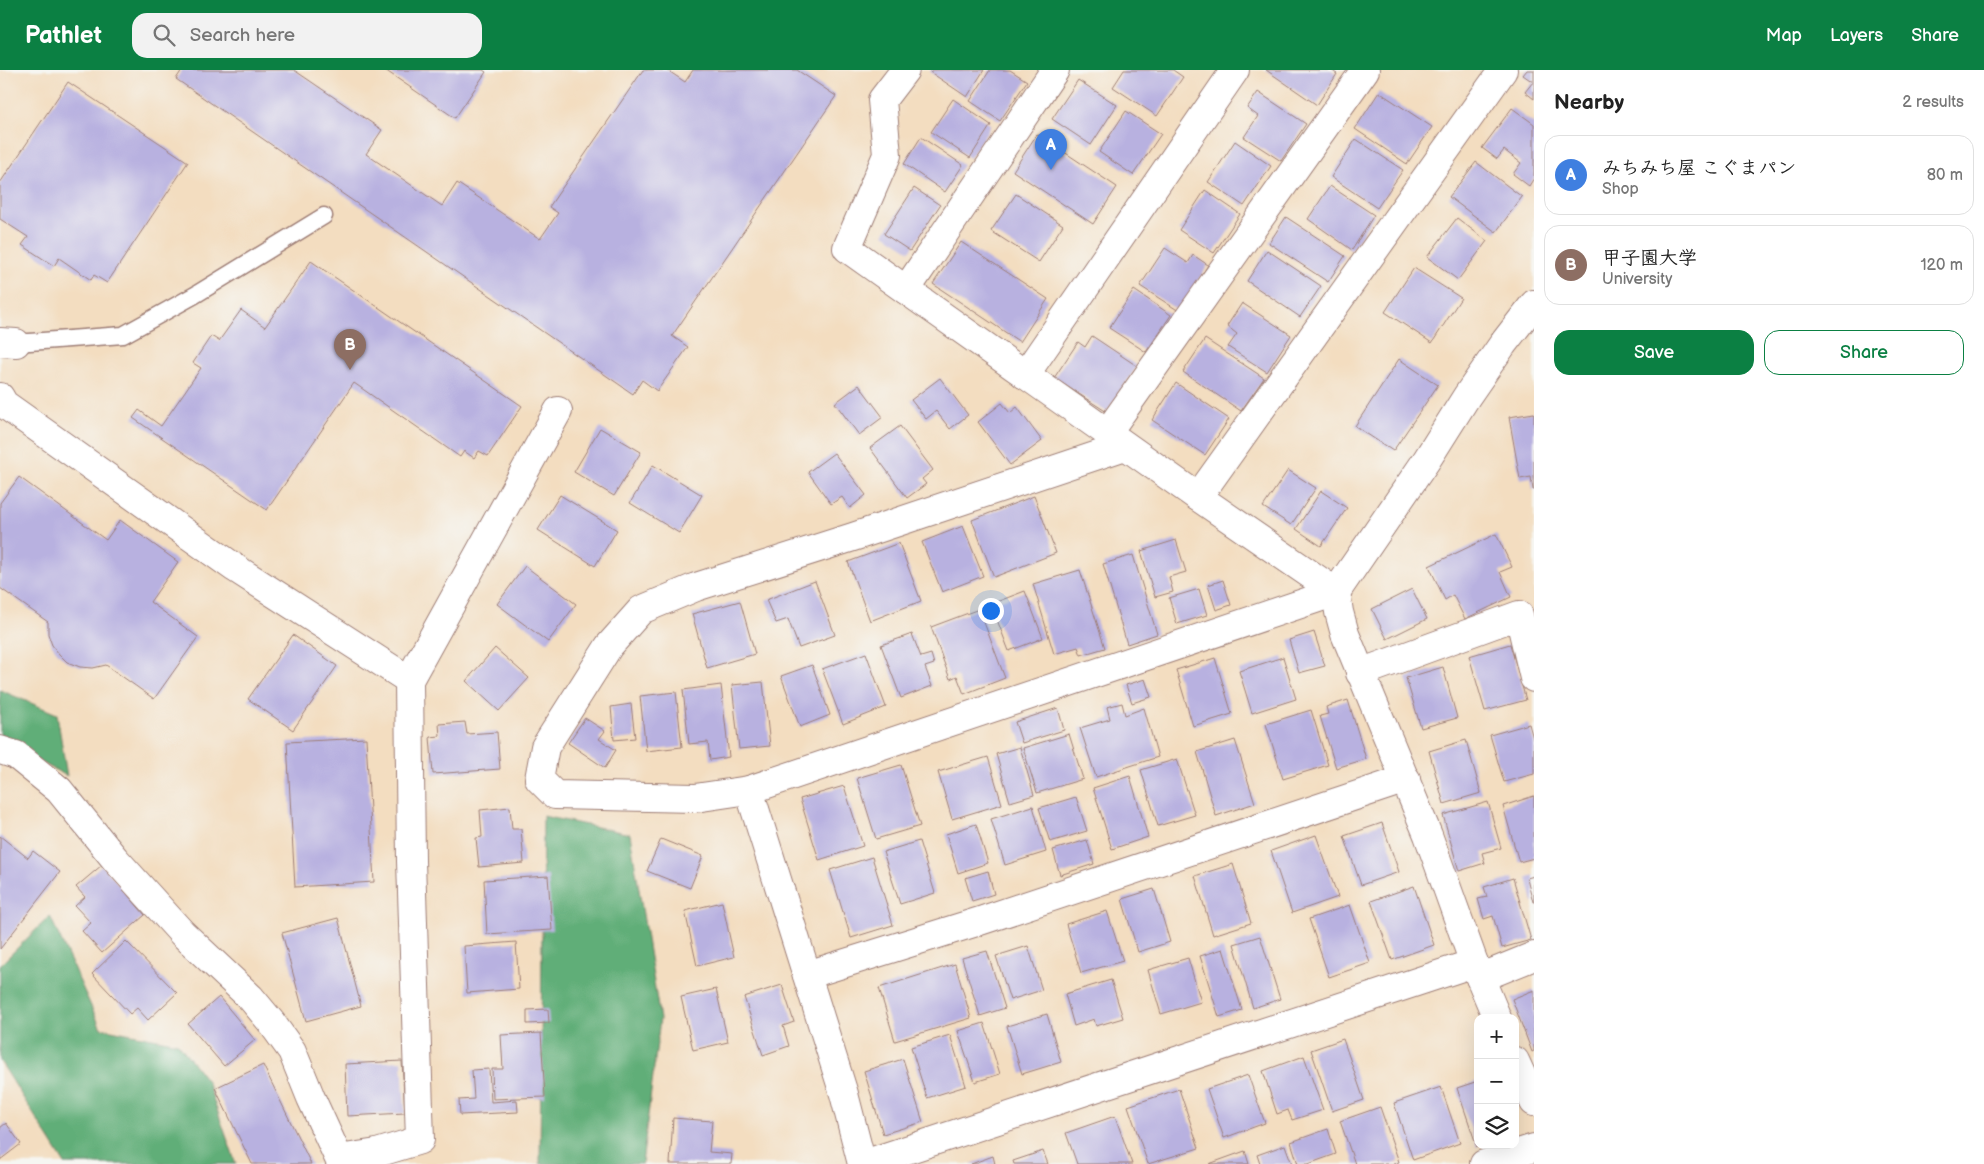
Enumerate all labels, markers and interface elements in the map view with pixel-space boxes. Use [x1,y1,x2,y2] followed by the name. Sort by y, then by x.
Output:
[132,13,482,58] search box
[25,21,102,50] text: Pathlet
[150,21,178,49] icon: search
[190,24,295,47] text: Search here
[1766,25,1802,46] text: Map
[1830,25,1883,46] text: Layers
[1911,25,1959,46] text: Share
[1554,90,1624,115] text: Nearby
[1902,93,1964,112] text: 2 results
[1035,129,1067,170] pin: A
[1602,157,1796,180] text: みちみち屋 こぐまパン
[1566,166,1576,185] text: A
[1927,166,1963,185] text: 80 m
[1602,180,1639,199] text: Shop
[1602,247,1697,270] text: 甲子園大学
[1565,256,1577,275] text: B
[1920,256,1963,275] text: 120 m
[1602,270,1673,289] text: University
[334,329,366,370] pin: B
[1554,330,1754,375] button: Save
[1764,330,1964,375] button: Share
[978,598,1004,624] your location
[1474,1014,1519,1149] map controls
[1474,1014,1519,1059] button: +
[1474,1059,1519,1104] button: −
[1474,1104,1519,1149] button: layers

